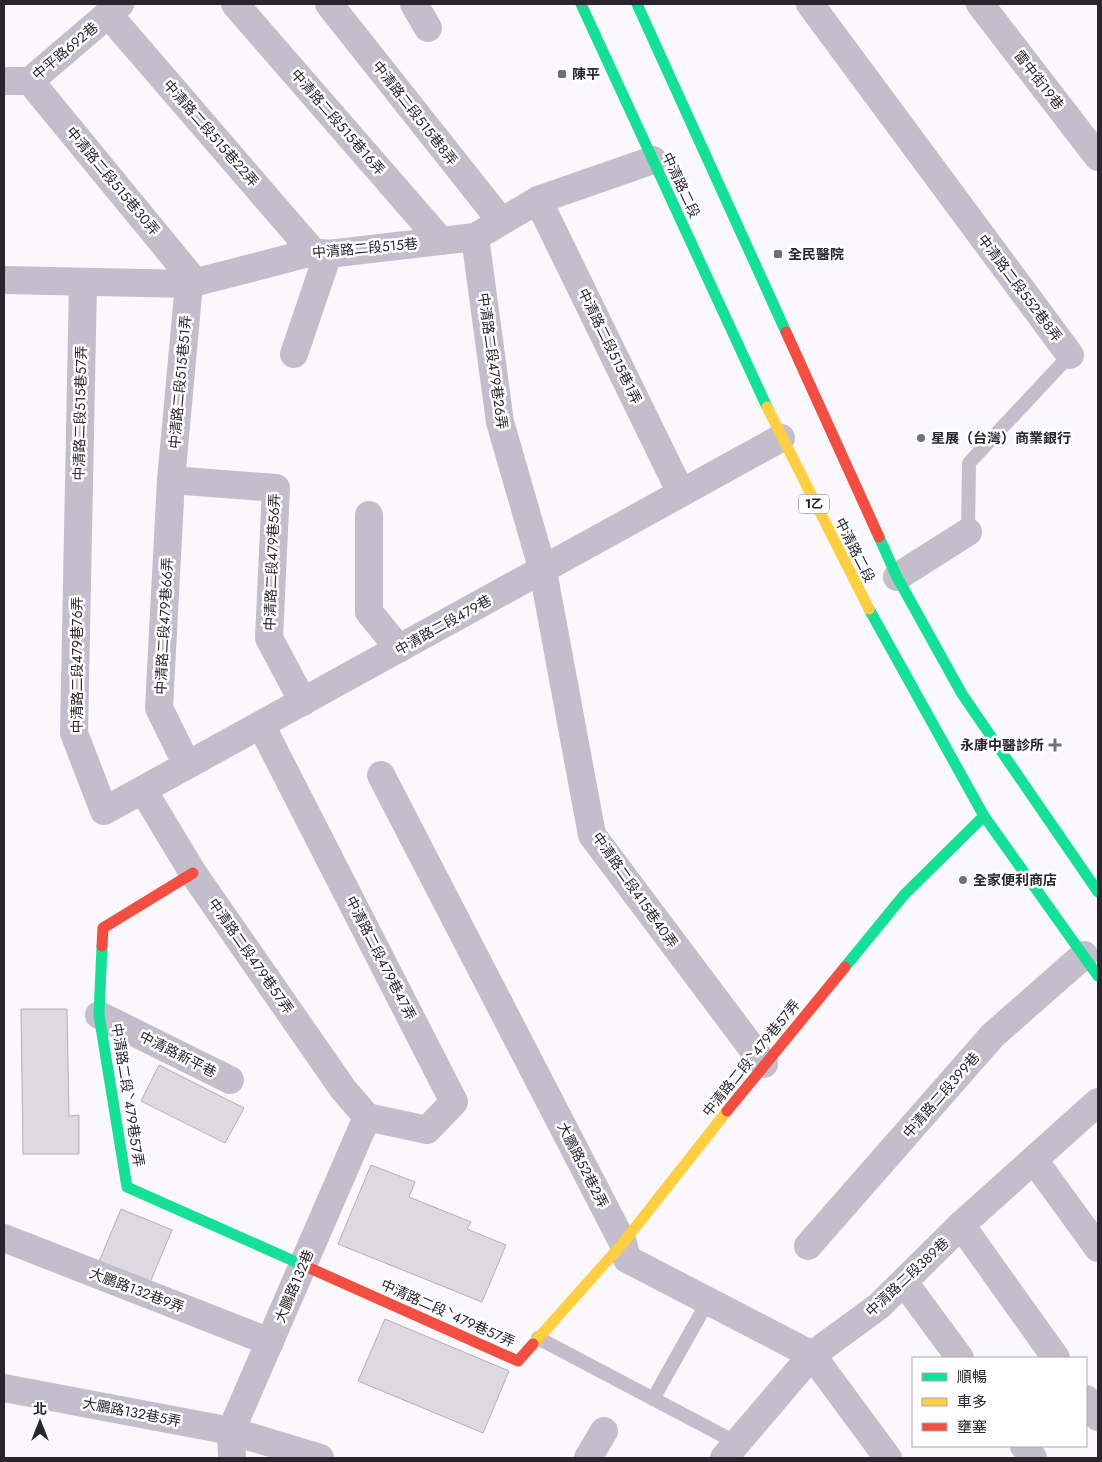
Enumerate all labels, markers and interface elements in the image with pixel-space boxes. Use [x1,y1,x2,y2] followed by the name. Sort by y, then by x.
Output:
[28,18,102,84] street label: 中平路692巷
[1009,46,1069,114] street label: 雷中街19巷
[368,57,462,169] street label: 中清路二段515巷8弄
[572,64,600,84] place label: 陳平
[286,65,390,179] street label: 中清路二段515巷16弄
[556,68,568,80] marker: 陳平
[159,75,263,191] street label: 中清路二段515巷22弄
[62,122,164,240] street label: 中清路二段515巷30弄
[657,149,705,221] street label: 中清路二段
[973,230,1067,346] street label: 中清路二段552巷8弄
[311,233,419,263] street label: 中清路二段515巷
[788,244,844,264] place label: 全民醫院
[772,248,784,260] marker: 全民醫院
[573,285,647,407] street label: 中清路二段515巷1弄
[474,291,512,431] street label: 中清路二段479巷26弄
[164,314,196,450] street label: 中清路二段515巷51弄
[69,345,91,481] street label: 中清路二段515巷57弄
[931,428,1071,448] place label: 星展（台灣）商業銀行
[915,432,927,444] marker: 星展（台灣）商業銀行
[260,493,284,631] street label: 中清路二段479巷56弄
[799,494,829,514] road number: 1乙
[830,514,880,586] street label: 中清路二段
[150,557,178,695] street label: 中清路二段479巷66弄
[391,590,495,660] street label: 中清路二段479巷
[67,597,87,734] street label: 中清路二段479巷76弄
[960,735,1044,755] place label: 永康中醫診所
[1048,738,1062,752] marker: 永康中醫診所
[588,828,682,952] street label: 中清路二段415巷40弄
[973,870,1057,890] place label: 全家便利商店
[957,874,969,886] marker: 全家便利商店
[341,892,421,1024] street label: 中清路二段479巷47弄
[204,894,298,1018] street label: 中清路二段479巷57弄
[698,995,804,1121] street label: 中清路二段ˋ479巷57弄
[107,1022,149,1168] street label: 中清路二段ˋ479巷57弄
[136,1026,220,1082] street label: 中清路新平巷
[898,1048,984,1142] street label: 中清路二段399巷
[553,1119,613,1211] street label: 大鵬路52巷2弄
[861,1233,953,1321] street label: 中清路二段389巷
[270,1246,318,1326] street label: 大鵬路132巷
[87,1263,187,1317] street label: 大鵬路132巷9弄
[378,1274,518,1352] street label: 中清路二段ˋ479巷57弄
[912,1357,1087,1447] legend
[957,1366,987,1388] text: 順暢
[957,1391,987,1413] text: 車多
[81,1393,183,1431] street label: 大鵬路132巷5弄
[15,1397,65,1447] north arrow
[33,1399,47,1419] text: 北
[957,1416,987,1438] text: 壅塞

